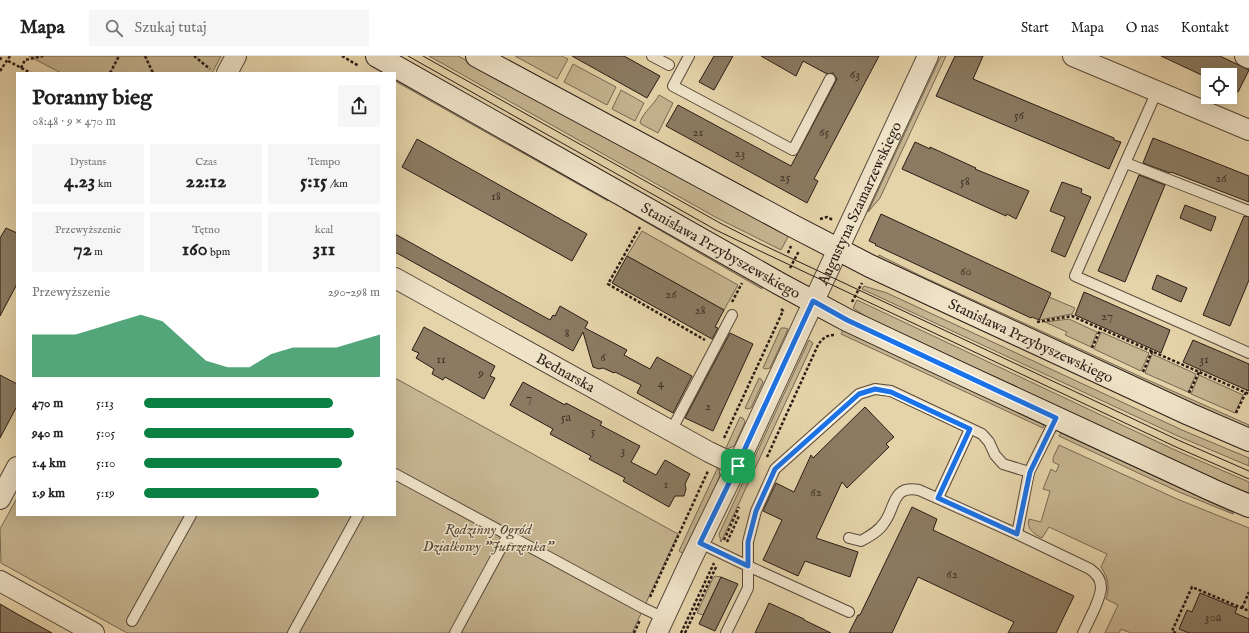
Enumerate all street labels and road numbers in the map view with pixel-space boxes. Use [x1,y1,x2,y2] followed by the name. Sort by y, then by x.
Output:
[813,119,906,289] street label: Augustyna Szamarzewskiego
[638,198,804,303] street label: Stanisława Przybyszewskiego
[945,295,1116,388] street label: Stanisława Przybyszewskiego
[532,349,599,397] street label: Bednarska

